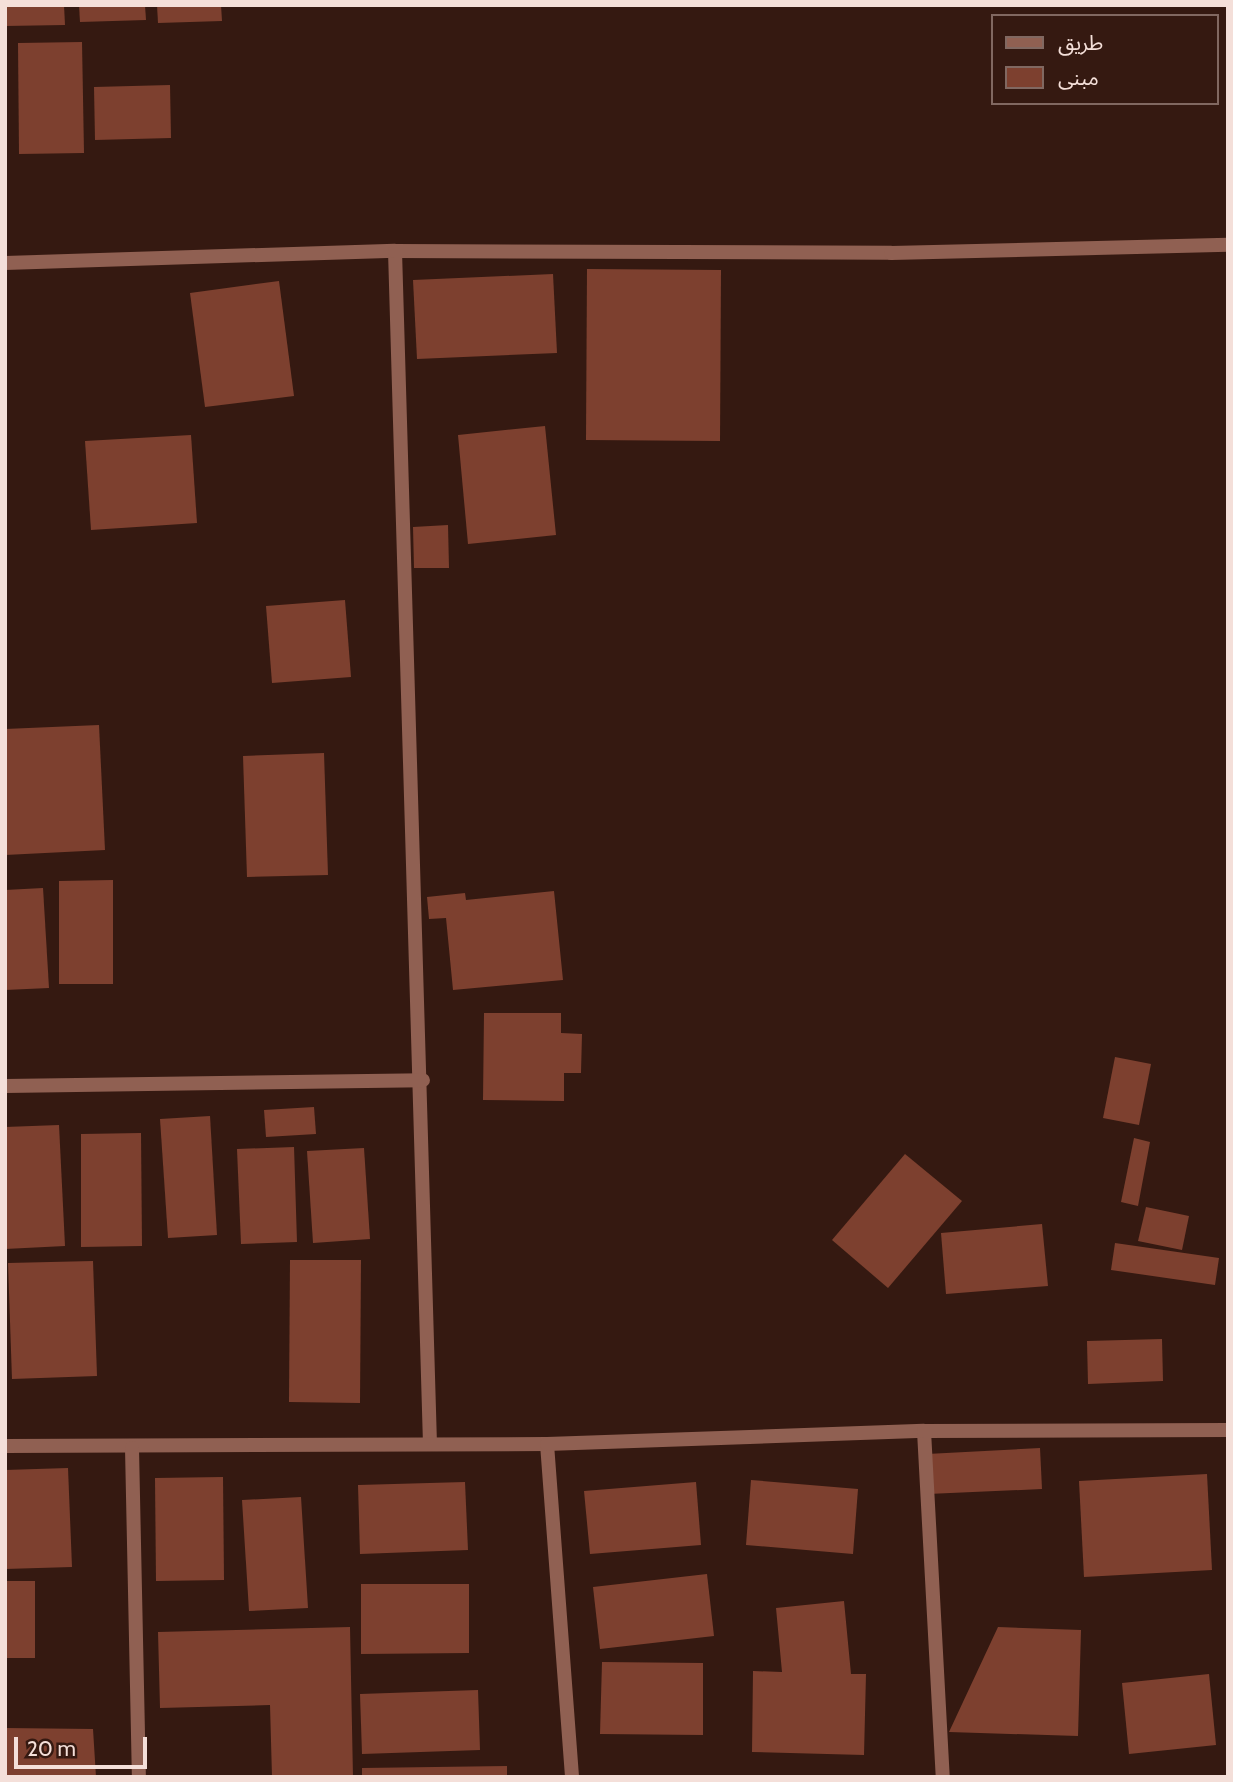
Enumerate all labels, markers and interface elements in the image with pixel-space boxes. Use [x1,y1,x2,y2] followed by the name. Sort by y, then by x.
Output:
[992,14,1219,105] legend
[1058,30,1103,55] text: طريق
[1058,65,1099,90] text: مبنى
[18,1722,150,1766] scale bar
[27,1736,76,1761] text: 20 m

